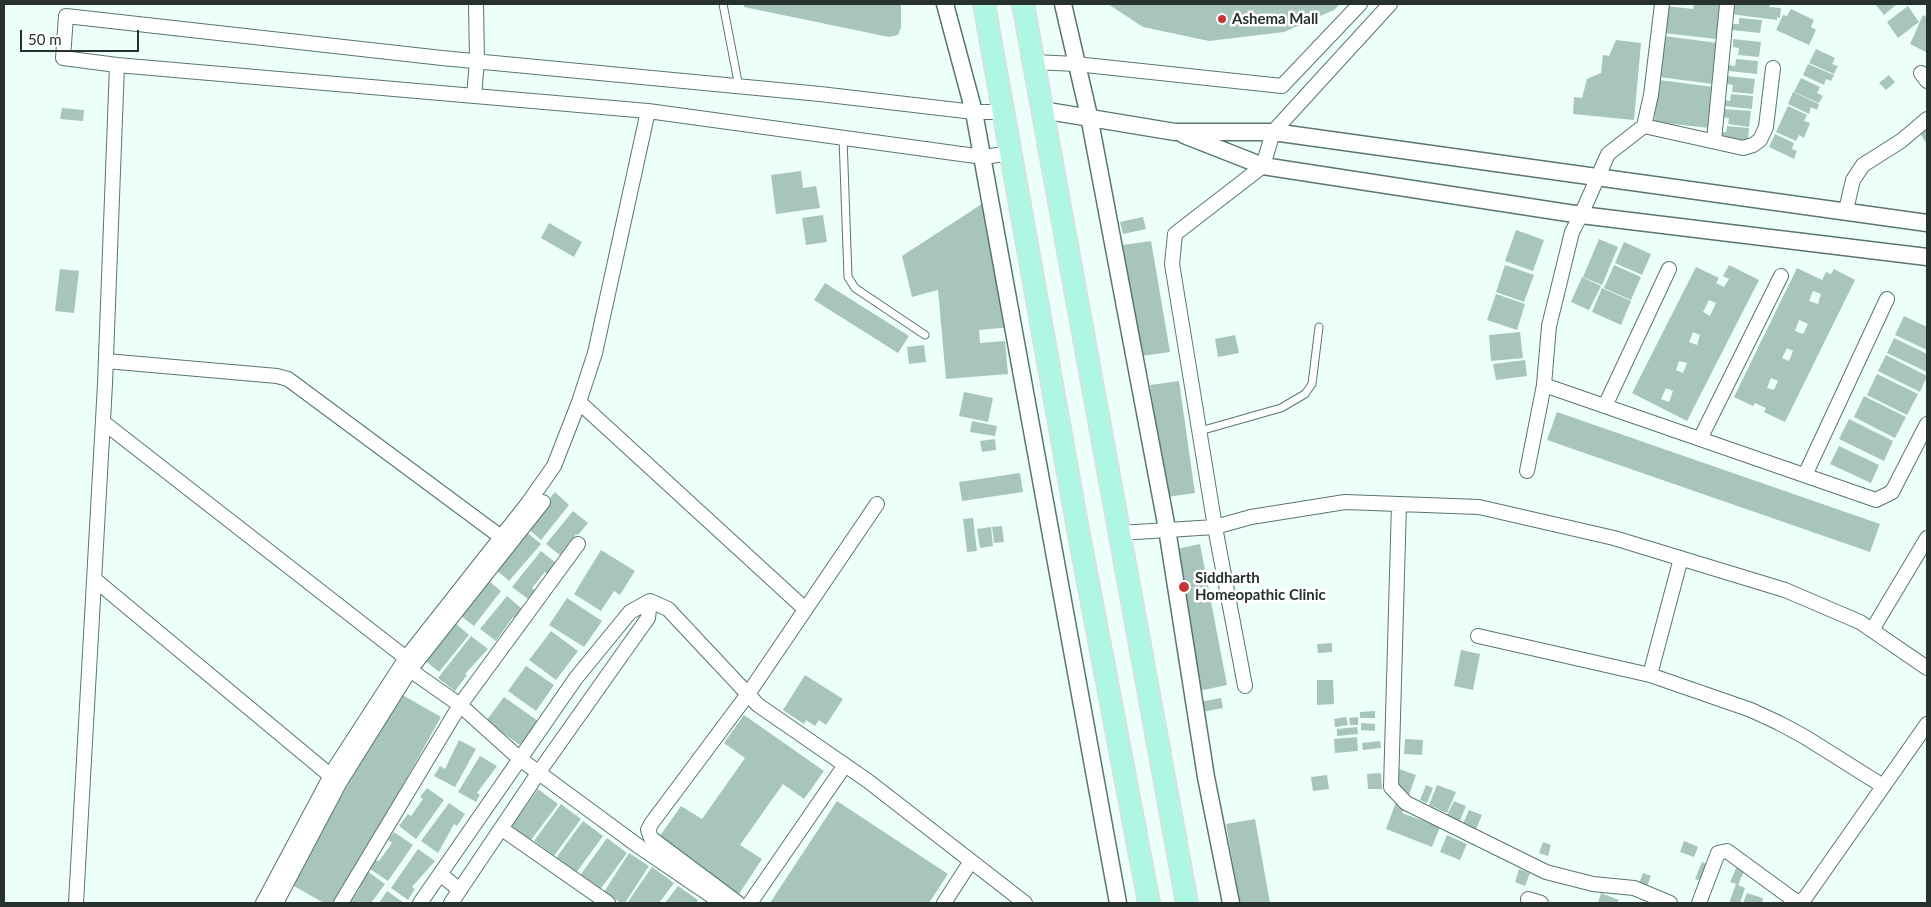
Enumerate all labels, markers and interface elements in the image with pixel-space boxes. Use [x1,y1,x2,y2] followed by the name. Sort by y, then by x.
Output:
[1232,10,1318,28] place label: Ashema Mall
[1216,13,1228,25] marker: Ashema Mall
[22,20,141,52] scale bar
[28,30,62,48] text: 50 m
[1195,569,1326,604] place label: Siddharth Homeopathic Clinic
[1177,580,1191,594] marker: Siddharth Homeopathic Clinic

